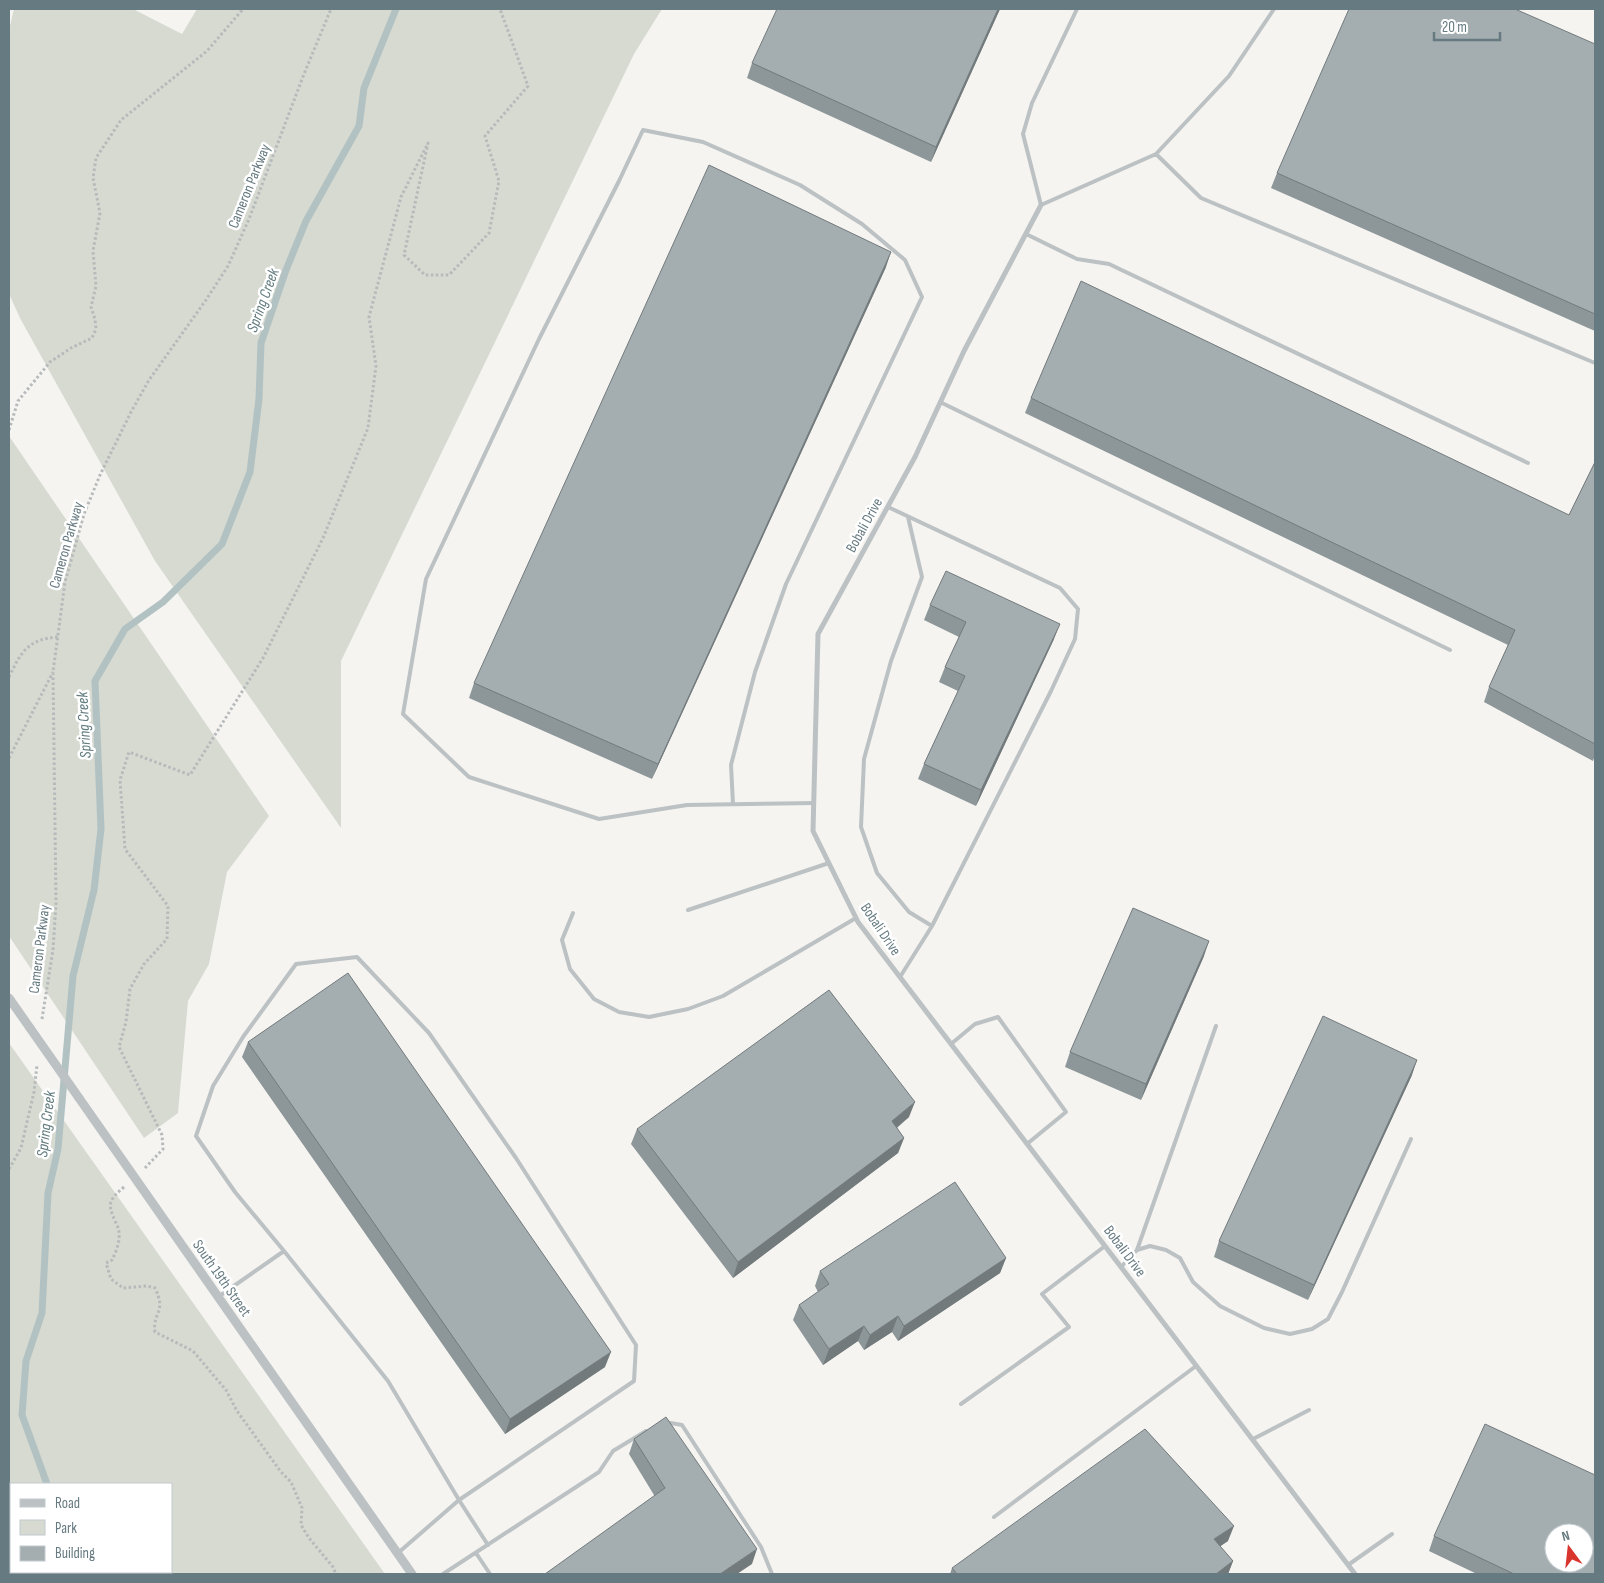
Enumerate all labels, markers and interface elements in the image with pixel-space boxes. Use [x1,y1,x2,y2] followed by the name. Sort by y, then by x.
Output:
[1434,10,1500,42] scale bar
[1442,18,1467,37] text: 20 m
[224,141,275,231] street label: Cameron Parkway
[243,265,284,335] water label: Spring Creek
[842,495,887,556] street label: Bobali Drive
[45,499,88,591] street label: Cameron Parkway
[73,690,96,759] water label: Spring Creek
[856,899,905,959] street label: Bobali Drive
[25,903,54,994] street label: Cameron Parkway
[33,1089,60,1158] water label: Spring Creek
[1099,1222,1150,1281] street label: Bobali Drive
[188,1236,255,1321] street label: South 19th Street
[10,1483,172,1573] legend
[55,1494,80,1513] text: Road
[55,1519,77,1538] text: Park
[1544,1523,1594,1573] north arrow
[1560,1527,1572,1545] text: N
[55,1544,95,1563] text: Building

